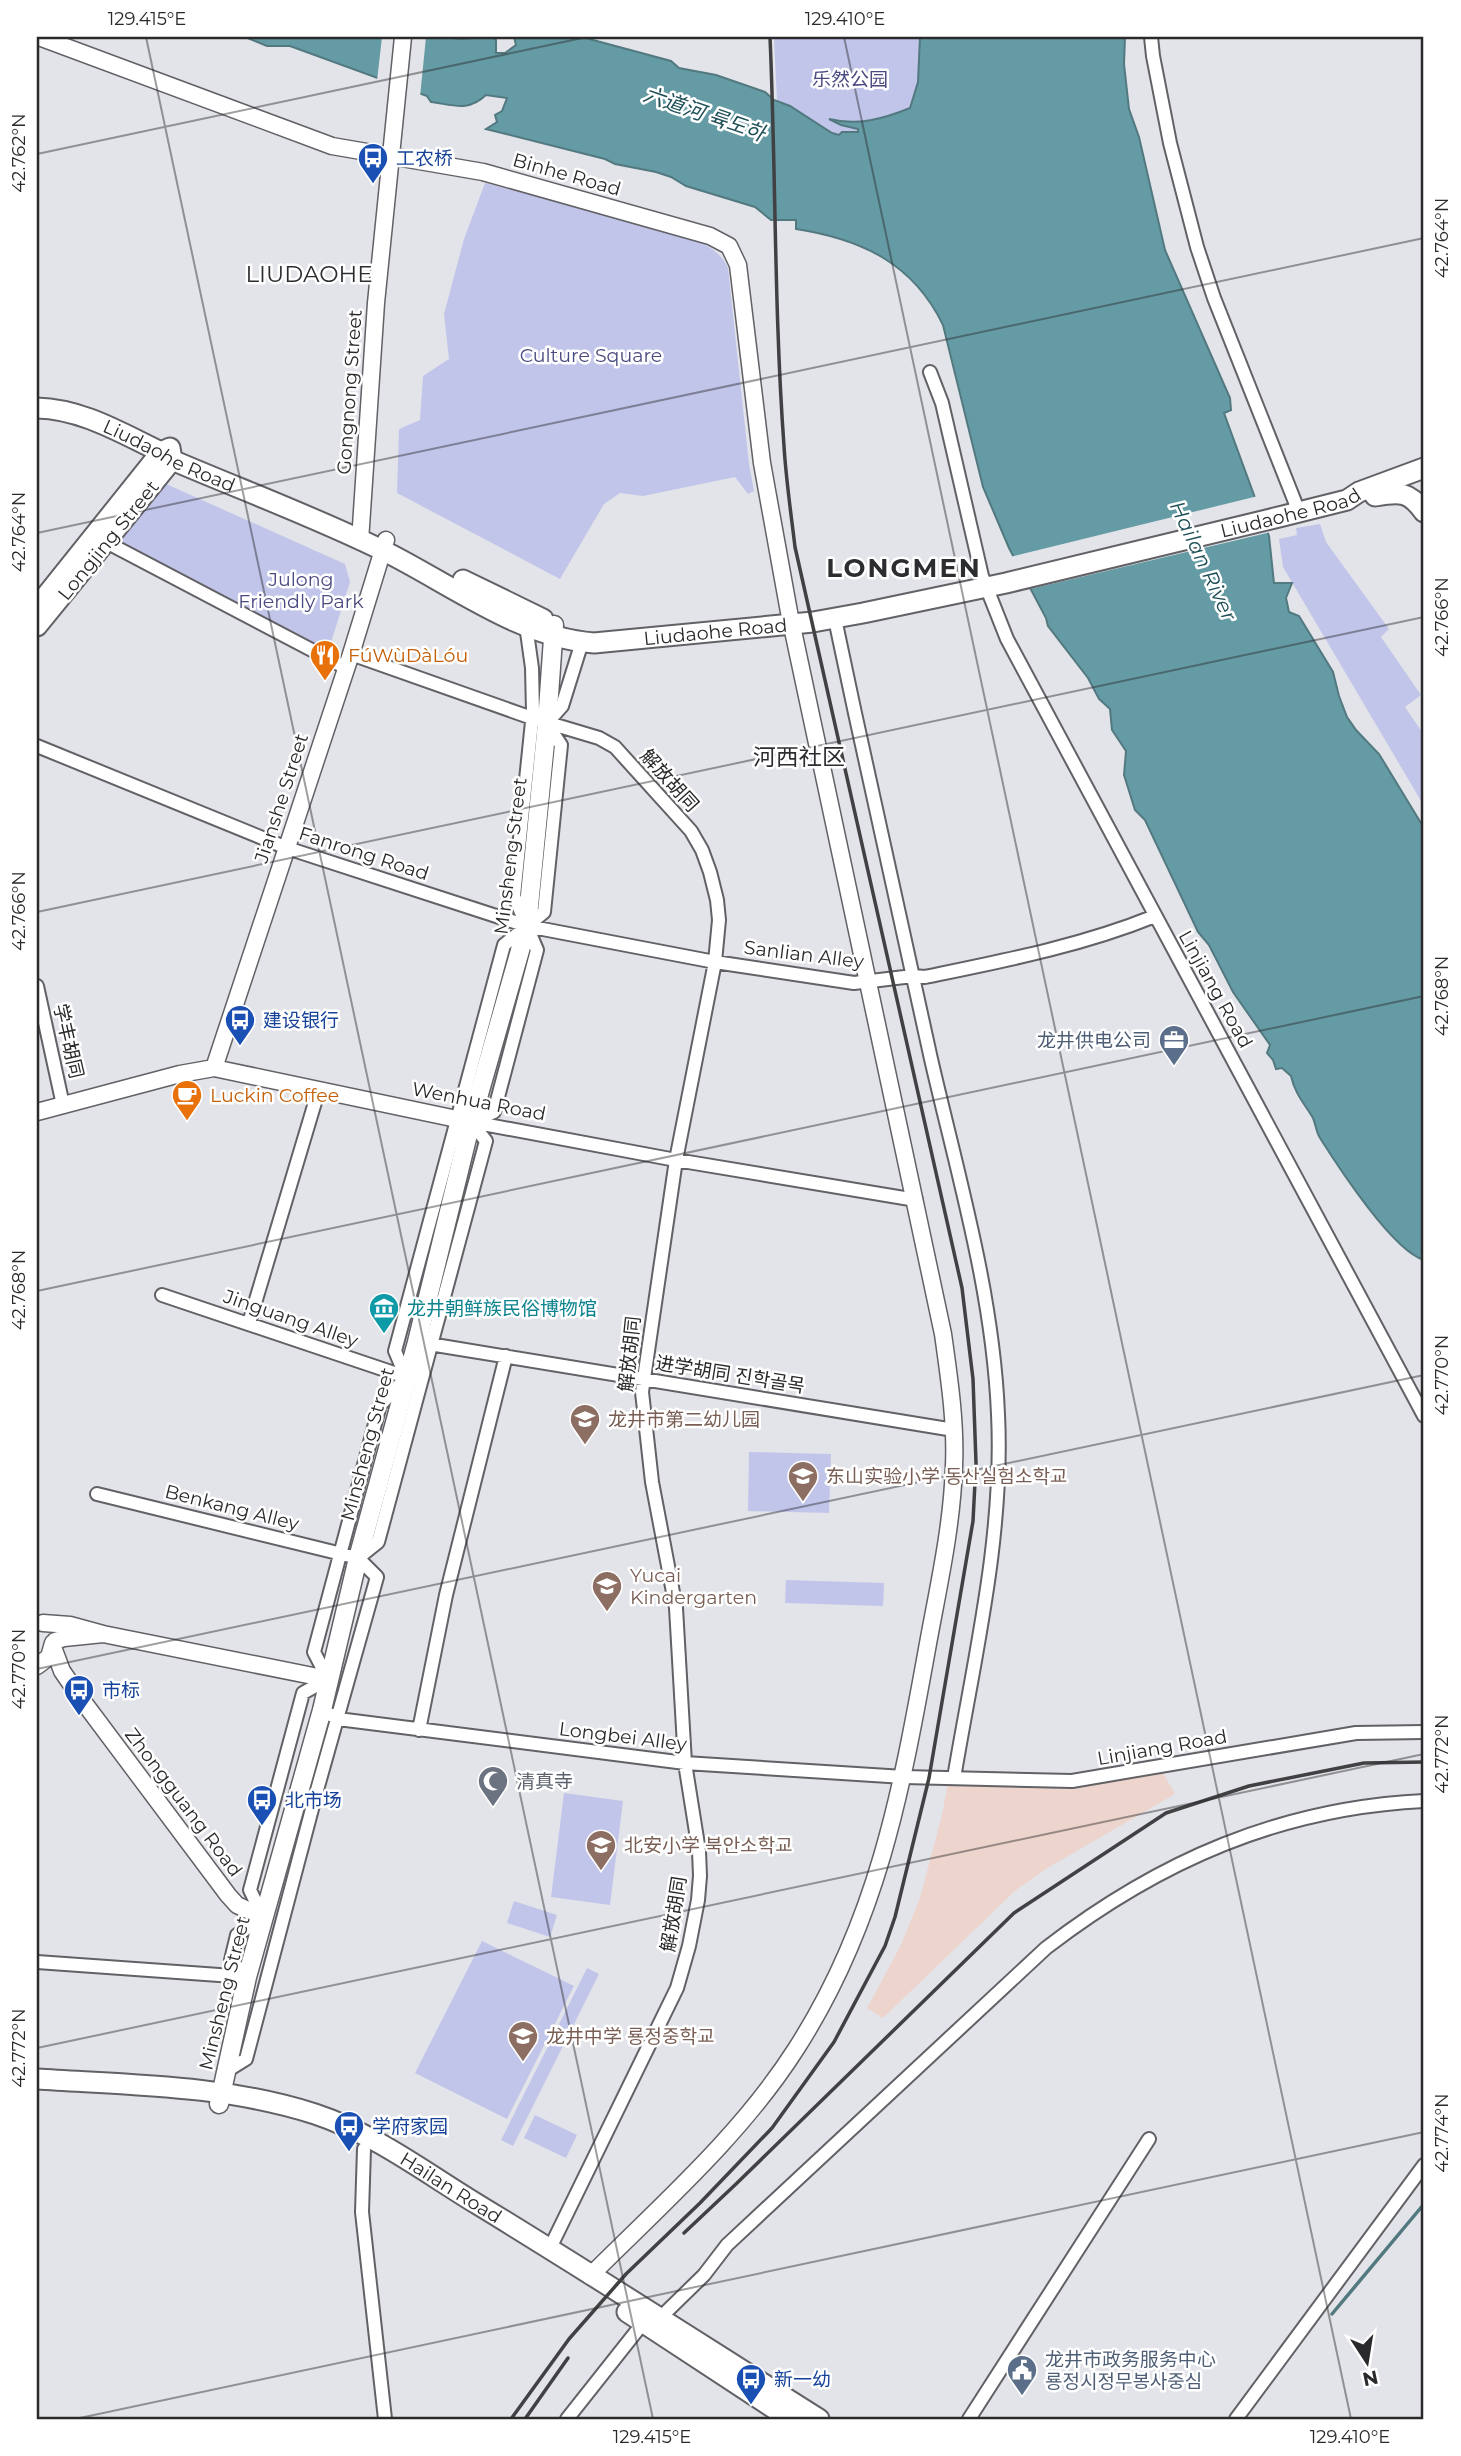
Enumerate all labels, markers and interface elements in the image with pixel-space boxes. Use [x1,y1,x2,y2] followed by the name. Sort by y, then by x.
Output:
[108,8,186,30] text: 129.415°E
[805,8,885,30] text: 129.410°E
[812,68,888,91] park label: 乐然公园
[640,81,771,147] water label: 六道河 륙도하
[8,113,30,193] text: 42.762°N
[356,141,390,185] bus stop icon: 工农桥
[396,147,453,170] place label: 工农桥
[510,148,624,201] street label: Binhe Road
[1431,198,1453,278] text: 42.764°N
[245,260,373,288] district label: LIUDAOHE
[332,308,367,475] street label: Gongnong Street
[520,344,662,367] park label: Culture Square
[100,415,239,497] street label: Liudaohe Road
[53,476,164,605] street label: Longjing Street
[1218,483,1365,543] street label: Liudaohe Road
[8,492,30,572] text: 42.764°N
[1165,497,1242,625] water label: Hailan River
[826,552,982,584] district label: LONGMEN
[238,568,364,613] park label: Julong Friendly Park
[1431,577,1453,657] text: 42.766°N
[643,614,788,650] street label: Liudaohe Road
[308,638,342,682] restaurant icon: FúWùDàLóu
[348,644,468,667] place label: FúWùDàLóu
[249,730,313,867] street label: Jianshe Street
[753,743,845,771] district label: 河西社区
[636,744,704,816] street label: 解放胡同
[489,776,532,936] street label: Minsheng Street
[296,822,432,885] street label: Fanrong Road
[8,871,30,951] text: 42.766°N
[1174,926,1257,1052] street label: Linjiang Road
[743,936,866,973] street label: Sanlian Alley
[1431,956,1453,1036] text: 42.768°N
[49,1001,88,1081] street label: 学丰胡同
[223,1003,257,1047] bus stop icon: 建设银行
[263,1009,339,1032] place label: 建设银行
[1157,1023,1191,1067] office icon: 龙井供电公司
[1037,1029,1151,1052] place label: 龙井供电公司
[410,1077,548,1126] street label: Wenhua Road
[170,1078,204,1122] cafe icon: Luckin Coffee
[210,1084,339,1107] place label: Luckin Coffee
[8,1250,30,1330] text: 42.768°N
[220,1284,362,1352] street label: Jinguang Alley
[367,1291,401,1335] museum icon: 龙井朝鲜族民俗博物馆
[407,1297,597,1320] place label: 龙井朝鲜族民俗博物馆
[614,1315,645,1393] street label: 解放胡同
[1431,1335,1453,1415] text: 42.770°N
[654,1351,806,1398] street label: 进学胡同 진학골목
[336,1365,399,1523] street label: Minsheng Street
[568,1402,602,1446] school or university icon: 龙井市第二幼儿园
[608,1408,760,1431] place label: 龙井市第二幼儿园
[786,1459,820,1503] school or university icon: 东山实验小学 동산실험소학교
[826,1465,1067,1488] place label: 东山实验小学 동산실험소학교
[162,1480,302,1535] street label: Benkang Alley
[630,1564,757,1609] place label: Yucai Kindergarten
[590,1569,624,1613] school or university icon: Yucai Kindergarten
[8,1629,30,1709] text: 42.770°N
[62,1673,96,1717] bus stop icon: 市标
[102,1679,140,1702] place label: 市标
[1431,1714,1453,1794] text: 42.772°N
[558,1717,689,1756] street label: Longbei Alley
[120,1723,247,1881] street label: Zhongguang Road
[1095,1725,1229,1770] street label: Linjiang Road
[476,1764,510,1808] mosque icon: 清真寺
[516,1770,573,1793] place label: 清真寺
[245,1783,279,1827] bus stop icon: 北市场
[285,1789,342,1812] place label: 北市场
[584,1828,618,1872] school or university icon: 北安小学 북안소학교
[624,1834,792,1857] place label: 北安小学 북안소학교
[656,1875,691,1953] street label: 解放胡同
[194,1913,255,2073] street label: Minsheng Street
[8,2008,30,2088] text: 42.772°N
[506,2019,540,2063] school or university icon: 龙井中学 룡정중학교
[546,2025,714,2048] place label: 龙井中学 룡정중학교
[1431,2093,1453,2173] text: 42.774°N
[332,2109,366,2153] bus stop icon: 学府家园
[372,2115,448,2138] place label: 学府家园
[396,2147,506,2228] street label: Hailan Road
[1332,2326,1402,2396] north arrow
[1045,2348,1216,2393] place label: 龙井市政务服务中心 룡정시정무봉사중심
[1005,2353,1039,2397] public building icon: 龙井市政务服务中心 룡정시정무봉사중심
[734,2362,768,2406] bus stop icon: 新一幼
[1361,2365,1380,2391] text: N
[774,2368,831,2391] place label: 新一幼
[613,2426,691,2448] text: 129.415°E
[1310,2426,1390,2448] text: 129.410°E

